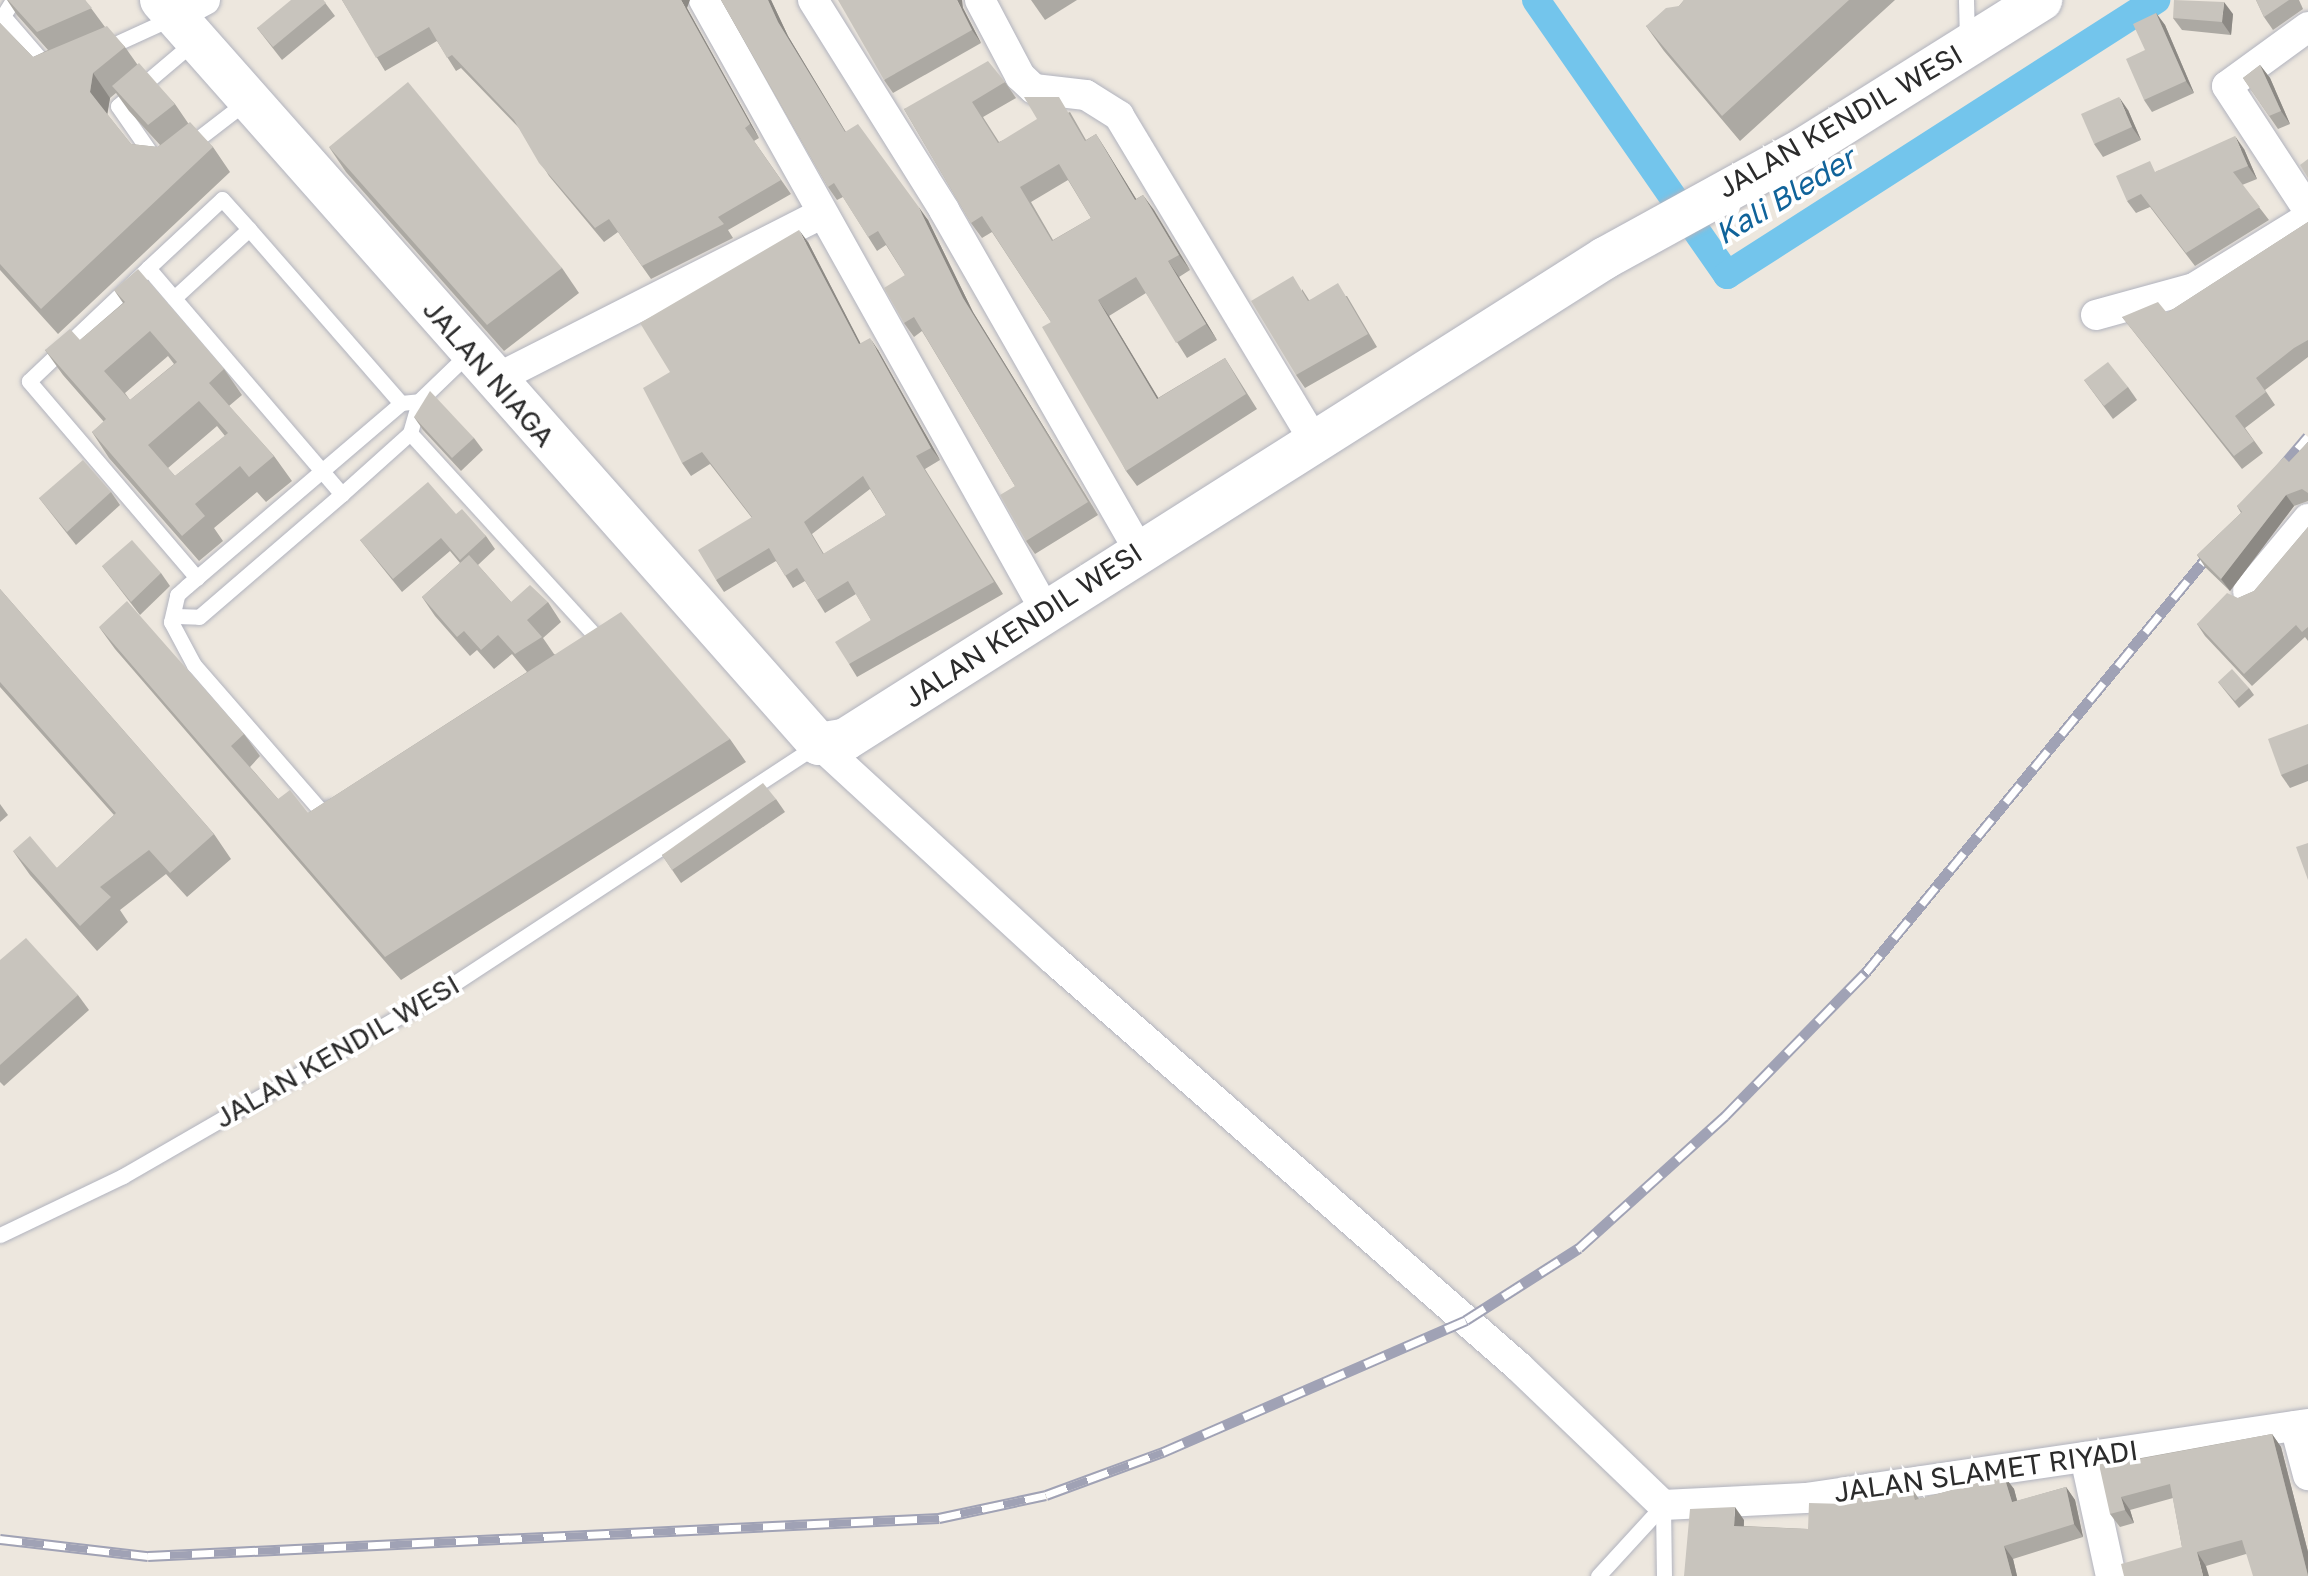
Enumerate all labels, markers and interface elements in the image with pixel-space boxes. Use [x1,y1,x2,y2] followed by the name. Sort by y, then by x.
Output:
[1712,37,1968,205] street label: JALAN KENDIL WESI
[1709,140,1861,252] water label: Kali Bleder
[416,293,562,453] street label: JALAN NIAGA
[898,535,1148,715] street label: JALAN KENDIL WESI
[209,967,465,1135] street label: JALAN KENDIL WESI
[1832,1433,2140,1509] street label: JALAN SLAMET RIYADI

